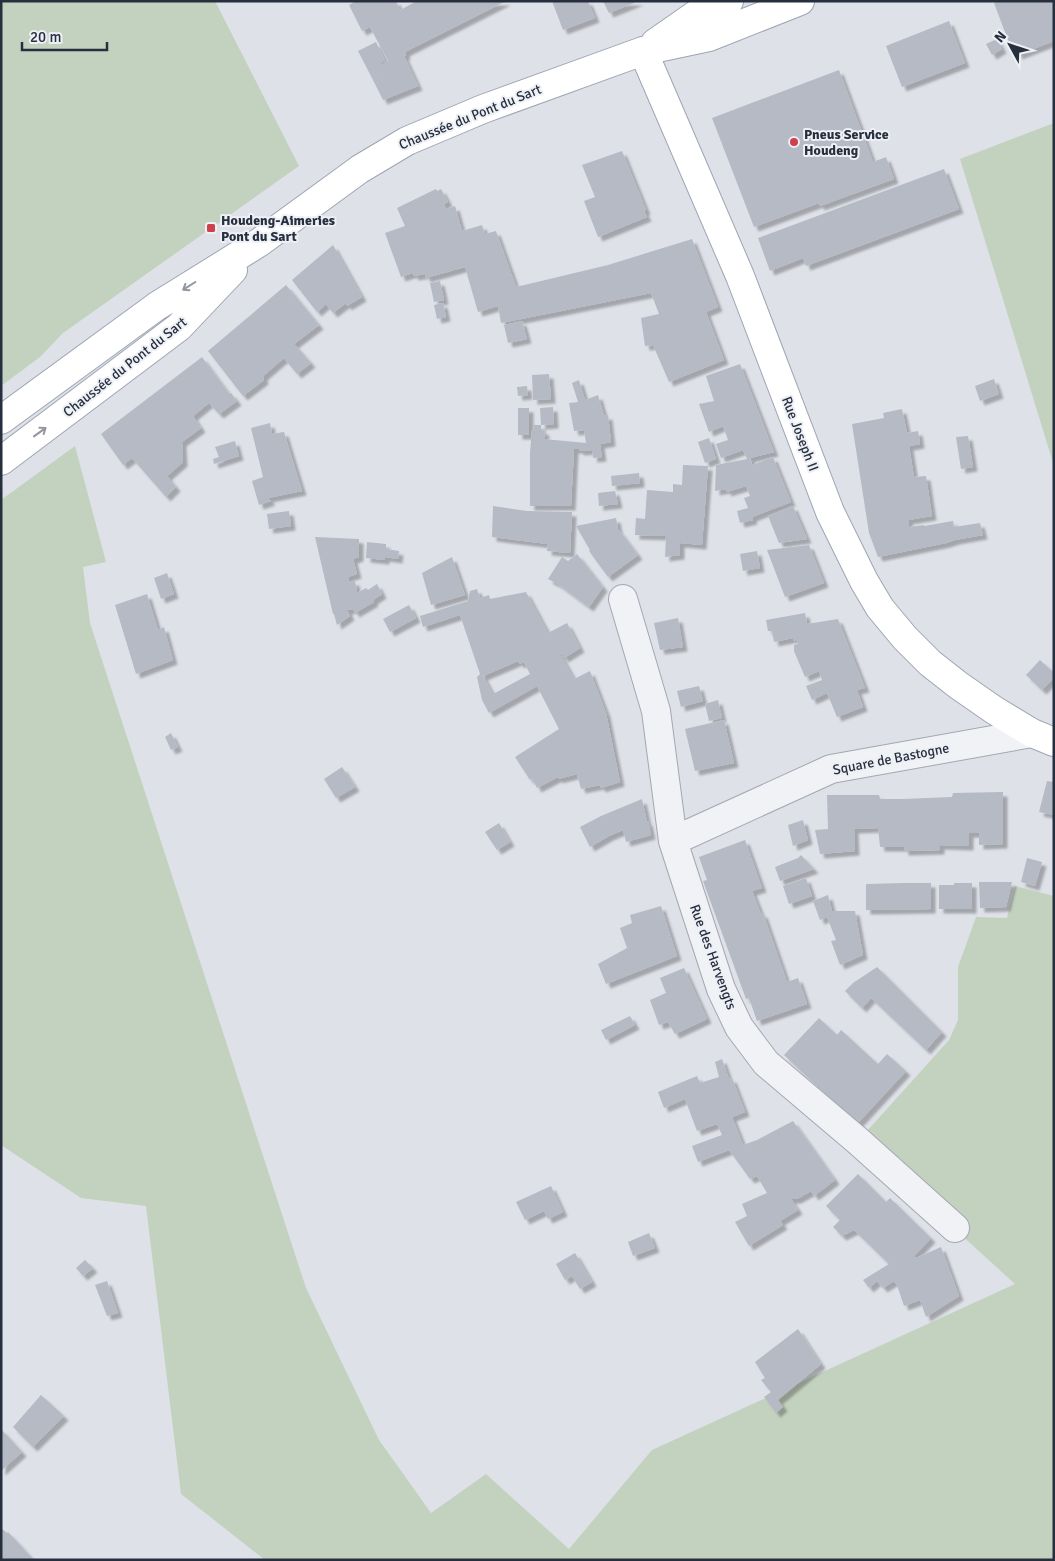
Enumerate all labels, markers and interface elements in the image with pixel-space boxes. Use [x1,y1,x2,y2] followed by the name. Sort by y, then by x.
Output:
[22,20,108,52] scale bar
[985,20,1035,70] north arrow
[30,28,61,46] text: 20 m
[991,28,1010,46] text: N
[396,81,544,153] street label: Chaussée du Pont du Sart
[804,126,889,159] place label: Pneus Service Houdeng
[788,136,800,148] marker: Pneus Service Houdeng
[221,212,335,245] place label: Houdeng-Aimeries Pont du Sart
[205,222,217,234] marker: Houdeng-Aimeries Pont du Sart
[183,281,197,291] one-way arrow
[60,313,190,421] street label: Chaussée du Pont du Sart
[778,394,822,474] street label: Rue Joseph II
[33,427,46,438] one-way arrow
[831,739,951,779] street label: Square de Bastogne
[686,902,740,1012] street label: Rue des Harvengts

